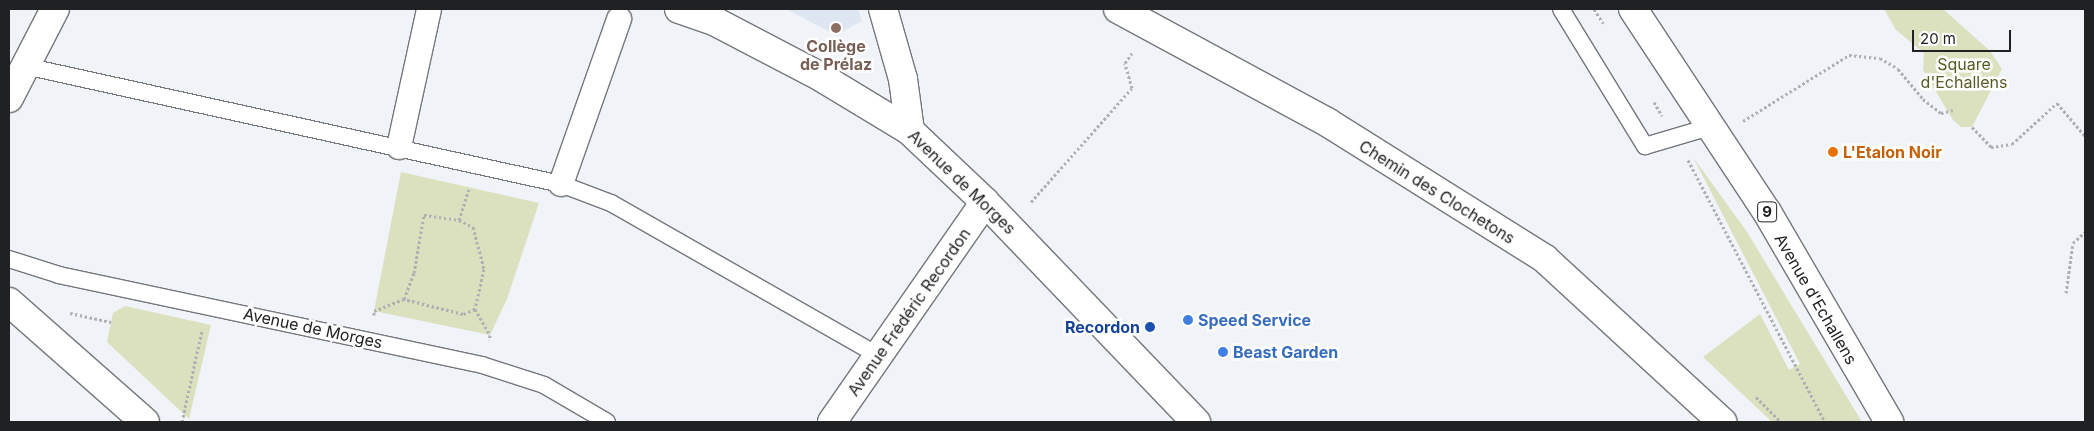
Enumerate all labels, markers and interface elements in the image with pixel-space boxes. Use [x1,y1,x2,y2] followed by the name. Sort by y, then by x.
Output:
[1914,20,2013,52] scale bar
[830,22,842,34] marker: Collège de Prélaz
[1920,29,1956,48] text: 20 m
[800,36,872,74] place label: Collège de Prélaz
[1921,54,2007,92] park label: Square d'Echallens
[904,126,1020,238] street label: Avenue de Morges
[1356,136,1518,248] street label: Chemin des Clochetons
[1843,142,1942,162] place label: L'Etalon Noir
[1827,146,1839,158] marker: L'Etalon Noir
[1757,200,1777,224] road number: 9
[844,224,974,400] street label: Avenue Frédéric Recordon
[1771,230,1861,368] street label: Avenue d'Echallens
[242,304,384,352] street label: Avenue de Morges
[1198,310,1311,330] place label: Speed Service
[1182,314,1194,326] marker: Speed Service
[1065,317,1140,337] place label: Recordon
[1144,321,1156,333] marker: Recordon
[1233,342,1338,362] place label: Beast Garden
[1217,346,1229,358] marker: Beast Garden

